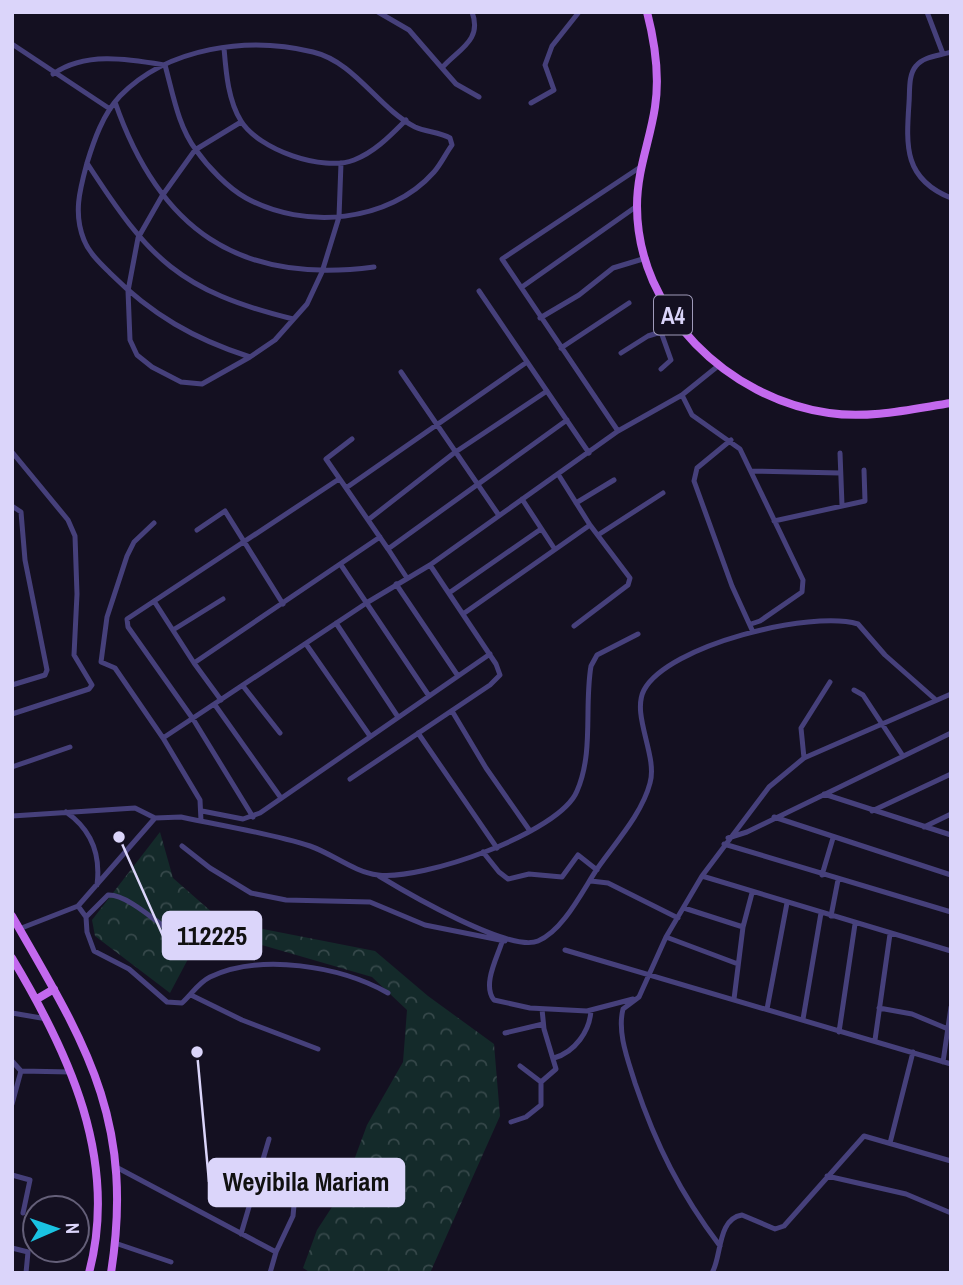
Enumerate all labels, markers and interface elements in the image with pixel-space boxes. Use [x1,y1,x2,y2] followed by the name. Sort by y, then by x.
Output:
[654,296,692,334] road number: A4
[163,912,261,959] callout: 112225
[177,918,247,953] text: 112225
[209,1159,404,1206] callout: Weyibila Mariam
[223,1164,389,1199] text: Weyibila Mariam
[21,1194,91,1264] north arrow
[60,1222,86,1234] text: N

